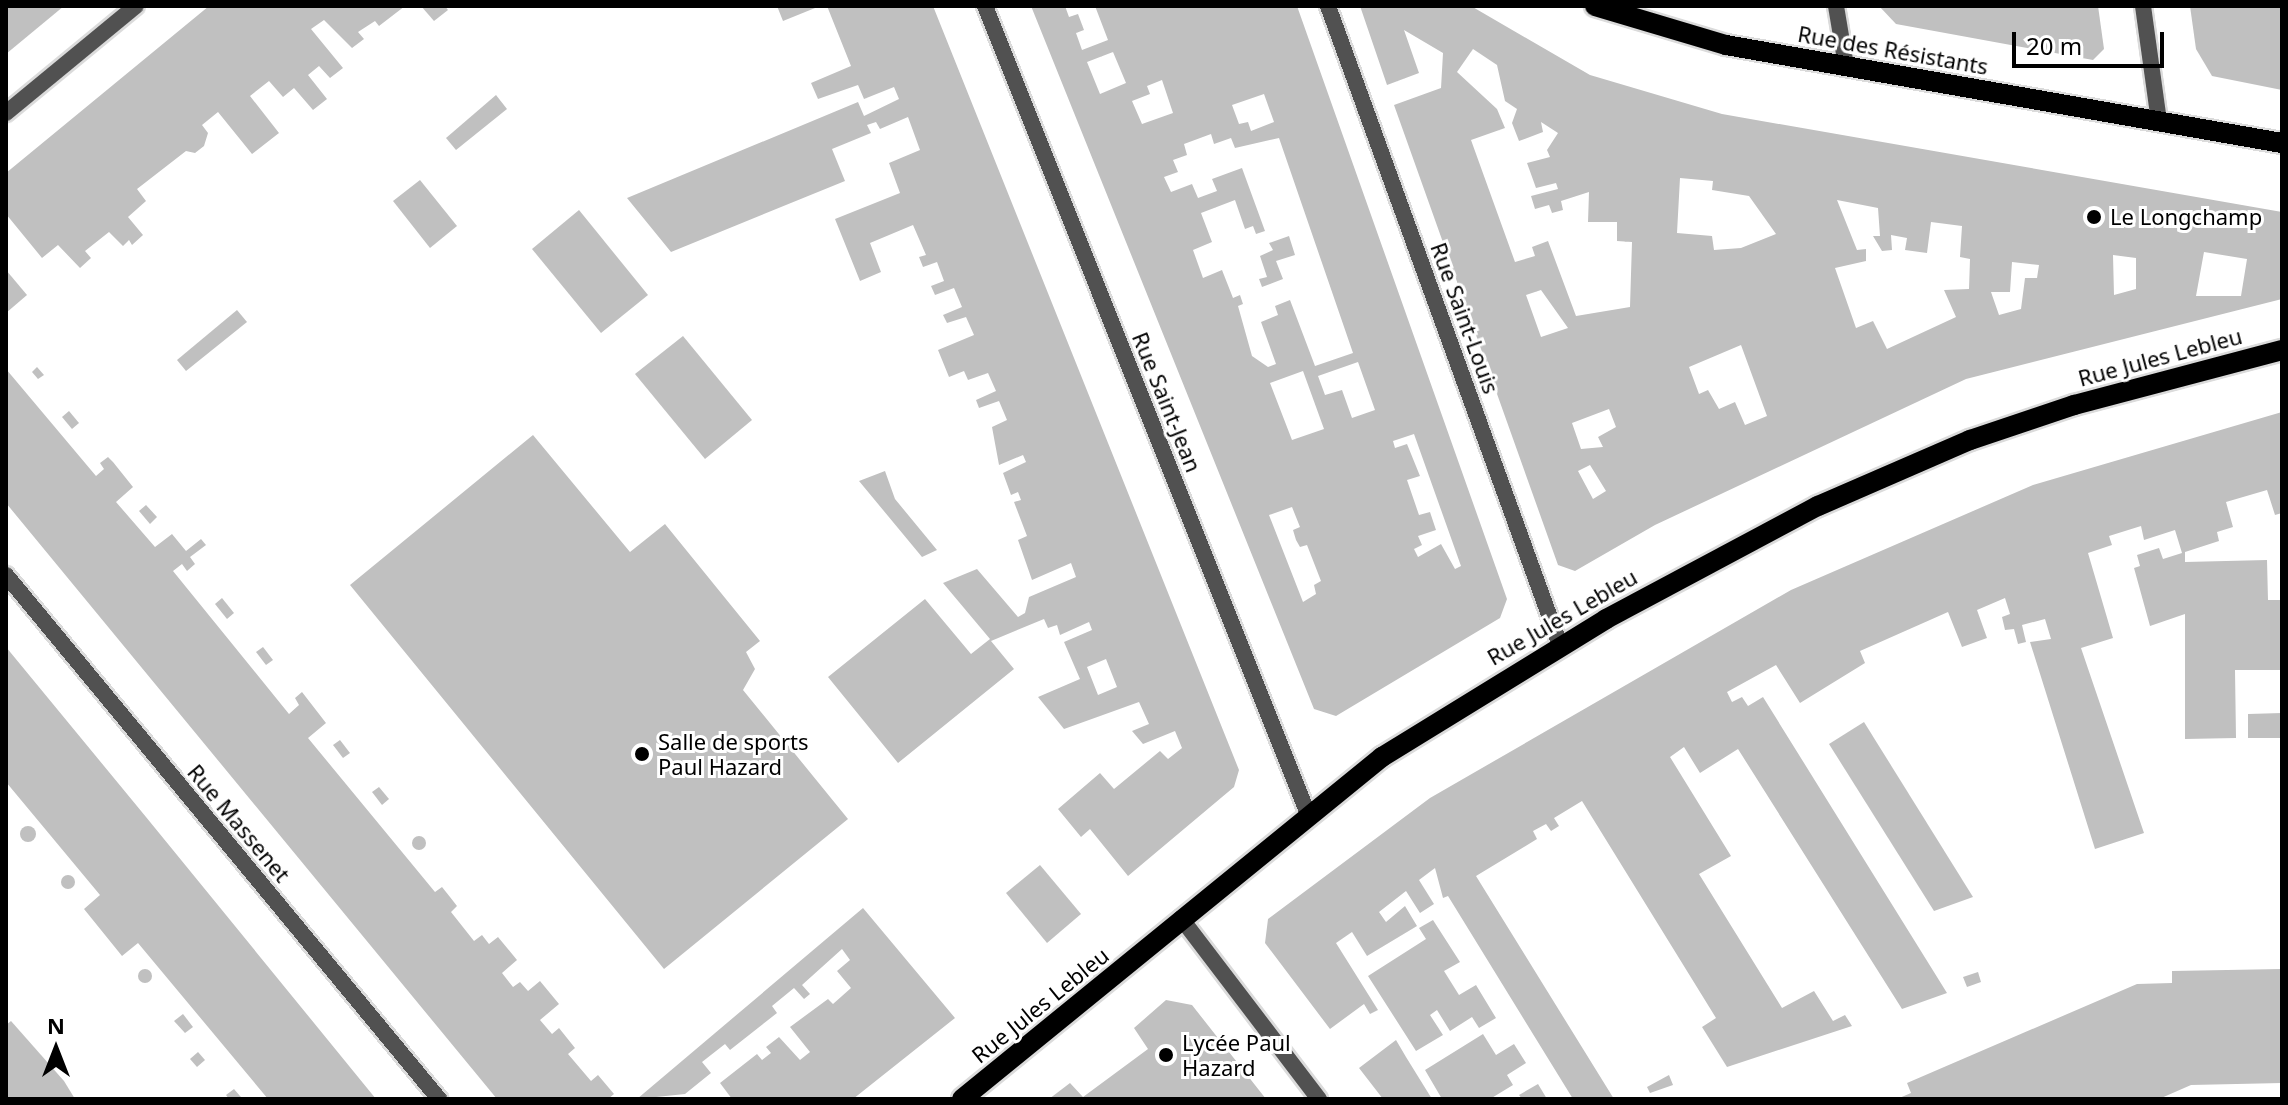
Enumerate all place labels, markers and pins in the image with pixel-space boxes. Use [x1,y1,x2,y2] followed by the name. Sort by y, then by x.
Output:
[2110,204,2262,230] place label: Le Longchamp
[2085,208,2103,226] marker: Le Longchamp
[658,728,809,780] place label: Salle de sports Paul Hazard
[633,745,651,763] marker: Salle de sports Paul Hazard
[1182,1029,1291,1080] place label: Lycée Paul Hazard
[1157,1046,1175,1064] marker: Lycée Paul Hazard

